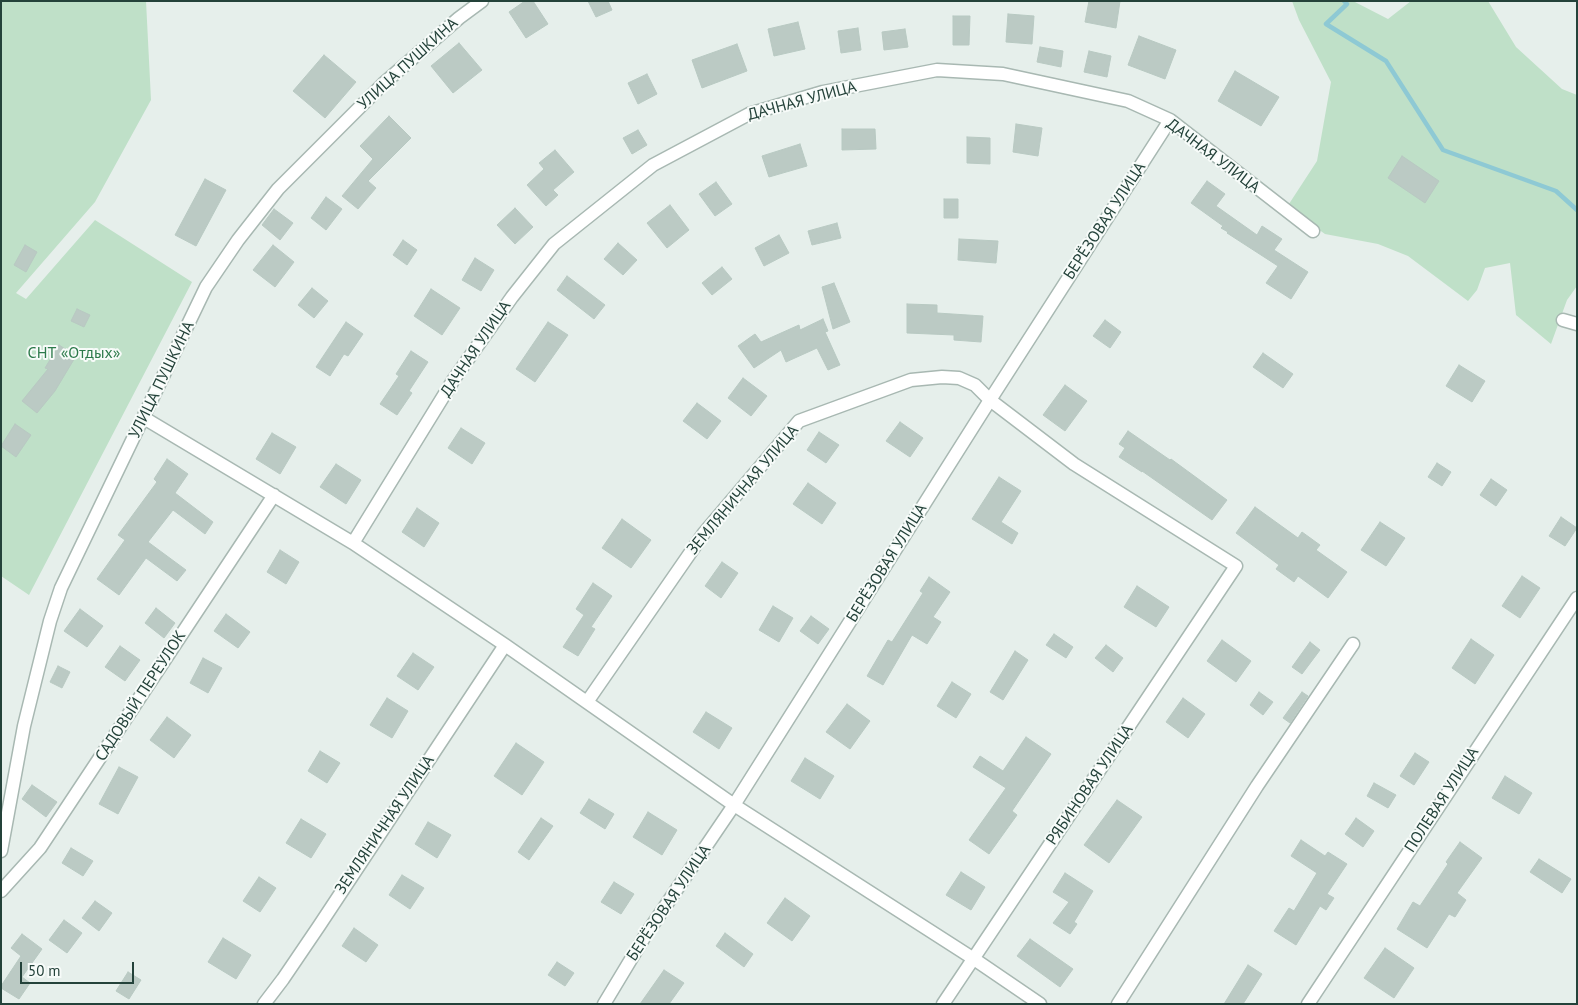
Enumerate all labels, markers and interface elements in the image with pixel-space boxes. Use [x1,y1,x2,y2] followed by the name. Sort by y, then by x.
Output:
[354,14,462,114] street label: УЛИЦА ПУШКИНА
[745,77,859,125] street label: ДАЧНАЯ УЛИЦА
[1163,115,1263,197] street label: ДАЧНАЯ УЛИЦА
[1060,159,1150,283] street label: БЕРЁЗОВАЯ УЛИЦА
[437,297,515,401] street label: ДАЧНАЯ УЛИЦА
[125,318,199,442] street label: УЛИЦА ПУШКИНА
[28,343,120,363] park label: СНТ «Отдых»
[683,421,803,559] street label: ЗЕМЛЯНИЧНАЯ УЛИЦА
[843,500,931,626] street label: БЕРЁЗОВАЯ УЛИЦА
[92,627,190,765] street label: САДОВЫЙ ПЕРЕУЛОК
[1043,721,1137,849] street label: РЯБИНОВАЯ УЛИЦА
[1401,744,1483,856] street label: ПОЛЕВАЯ УЛИЦА
[331,752,439,898] street label: ЗЕМЛЯНИЧНАЯ УЛИЦА
[623,841,715,965] street label: БЕРЁЗОВАЯ УЛИЦА
[22,952,136,984] scale bar
[28,961,61,980] text: 50 m

